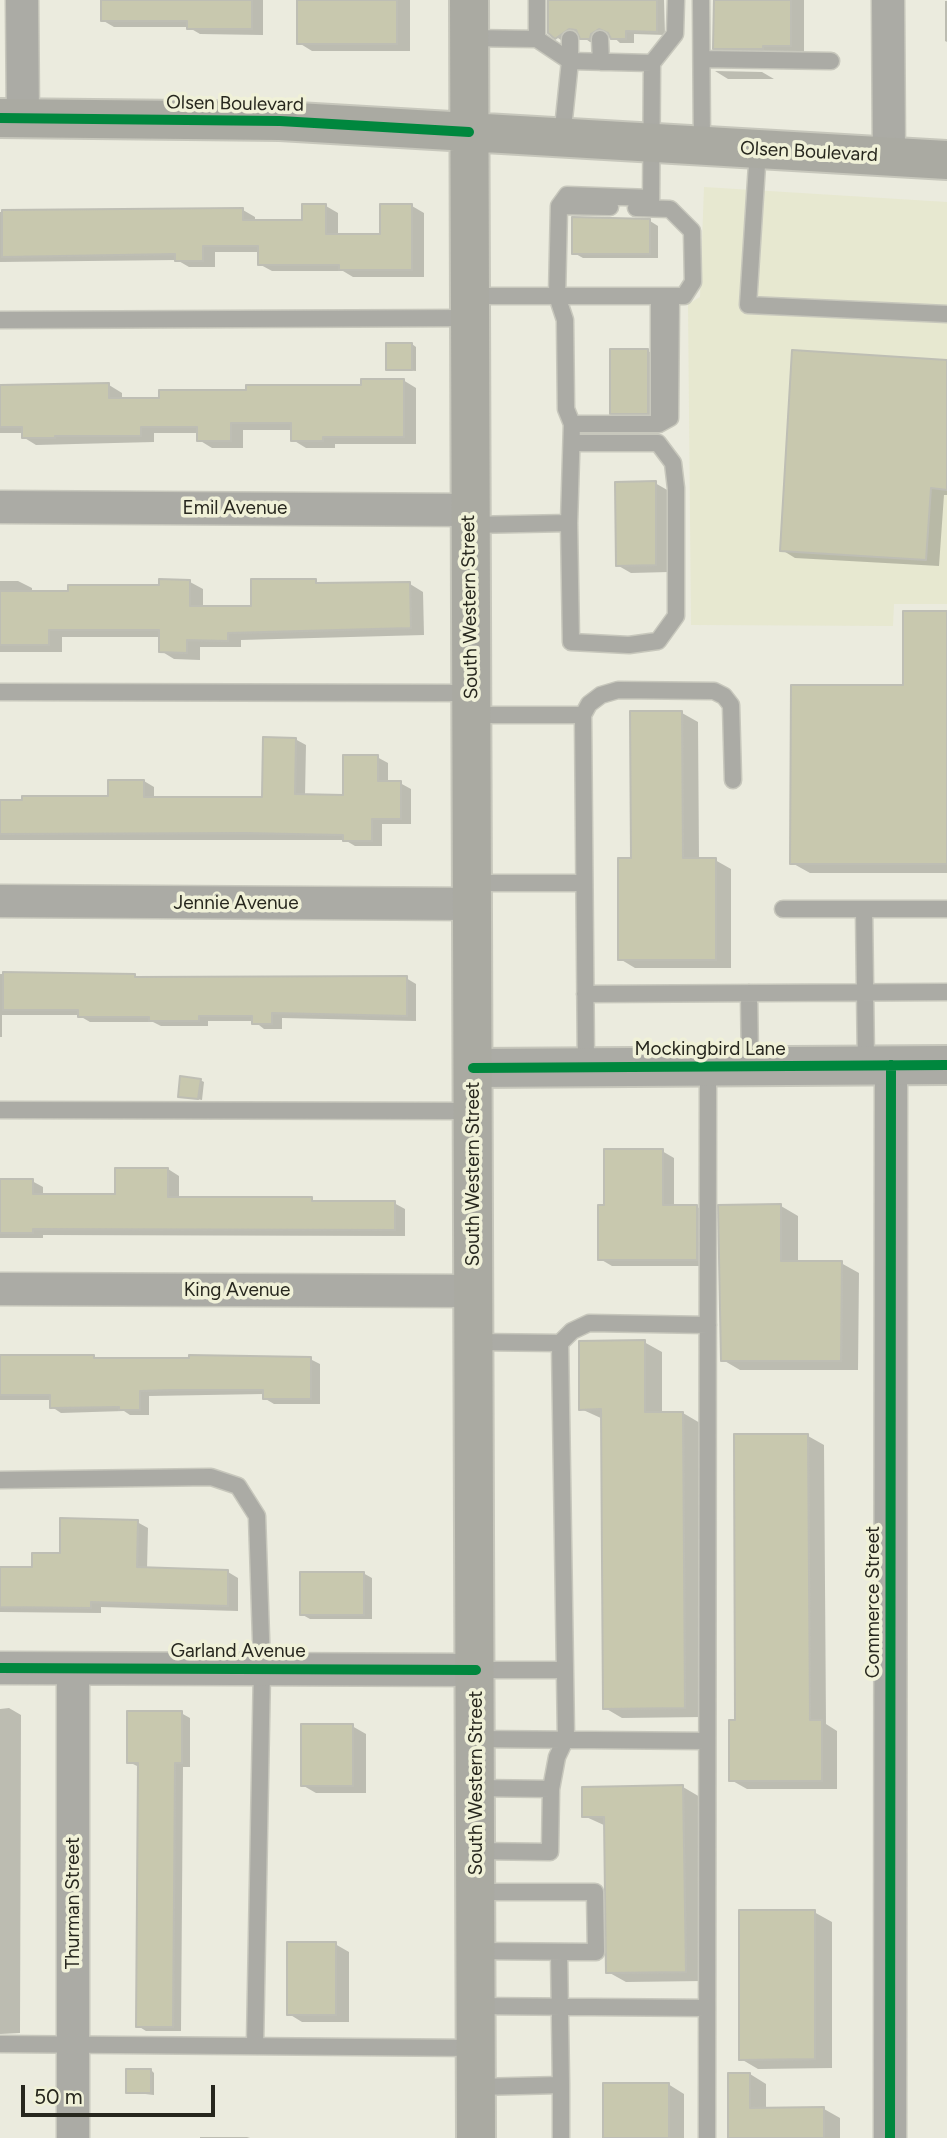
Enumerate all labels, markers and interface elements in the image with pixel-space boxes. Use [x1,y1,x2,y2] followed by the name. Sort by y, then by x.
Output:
[166,91,304,117] street label: Olsen Boulevard
[740,137,878,167] street label: Olsen Boulevard
[183,497,287,519] street label: Emil Avenue
[457,514,483,700] street label: South Western Street
[173,892,299,914] street label: Jennie Avenue
[634,1038,786,1060] street label: Mockingbird Lane
[462,1082,484,1266] street label: South Western Street
[184,1279,290,1301] street label: King Avenue
[862,1526,884,1678] street label: Commerce Street
[170,1640,306,1662] street label: Garland Avenue
[465,1691,487,1875] street label: South Western Street
[62,1837,84,1969] street label: Thurman Street
[24,2072,219,2116] scale bar
[34,2084,83,2109] text: 50 m

